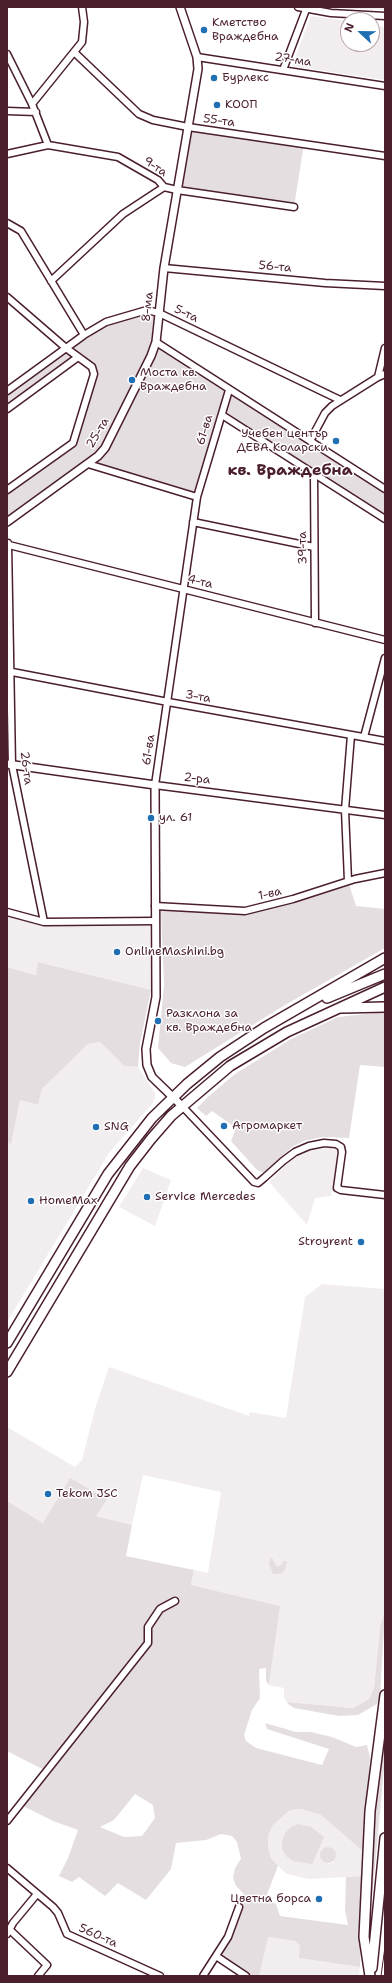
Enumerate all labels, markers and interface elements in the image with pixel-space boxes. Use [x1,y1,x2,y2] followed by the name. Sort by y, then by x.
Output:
[340,12,380,52] north arrow
[212,16,279,44] place label: Кметство Враждебна
[341,21,358,35] text: N
[199,25,209,35] marker: Кметство Враждебна
[273,50,313,70] street label: 27-ма
[222,71,269,85] place label: Бурлекс
[209,73,219,83] marker: Бурлекс
[225,98,257,112] place label: КООП
[212,100,222,110] marker: КООП
[202,112,236,130] street label: 55-та
[140,154,170,180] street label: 9-та
[258,258,292,276] street label: 56-та
[139,291,157,323] street label: 8-ма
[172,302,200,326] street label: 5-та
[140,366,207,394] place label: Моста кв. Враждебна
[127,375,137,385] marker: Моста кв. Враждебна
[194,413,216,447] street label: 61-ва
[83,415,113,451] street label: 25-та
[237,427,328,455] place label: Учебен център ДЕВА Коларски
[331,436,341,446] marker: Учебен център ДЕВА Коларски
[227,461,353,481] district label: кв. Враждебна
[296,531,310,565] street label: 39-та
[186,572,214,592] street label: 4-та
[184,688,212,706] street label: 3-та
[139,734,159,766] street label: 61-ва
[17,750,35,786] street label: 26-та
[183,770,211,788] street label: 2-ра
[159,811,192,825] place label: ул. 61
[146,813,156,823] marker: ул. 61
[257,884,283,904] street label: 1-ва
[125,945,224,959] place label: ОnlineMashini.bg
[112,947,122,957] marker: ОnlineMashini.bg
[166,1007,252,1035] place label: Разклона за кв. Враждебна
[153,1016,163,1026] marker: Разклона за кв. Враждебна
[232,1119,302,1133] place label: Агромаркет
[104,1120,129,1134] place label: SNG
[219,1121,229,1131] marker: Агромаркет
[91,1122,101,1132] marker: SNG
[155,1190,256,1204] place label: Service Mercedes
[142,1192,152,1202] marker: Service Mercedes
[39,1194,97,1208] place label: HomeMax
[26,1196,36,1206] marker: HomeMax
[298,1235,353,1249] place label: Stroyrent
[356,1237,366,1247] marker: Stroyrent
[56,1487,118,1501] place label: Tekom JSC
[43,1489,53,1499] marker: Tekom JSC
[230,1892,311,1906] place label: Цветна борса
[314,1894,324,1904] marker: Цветна борса
[76,1921,120,1951] street label: 560-та

